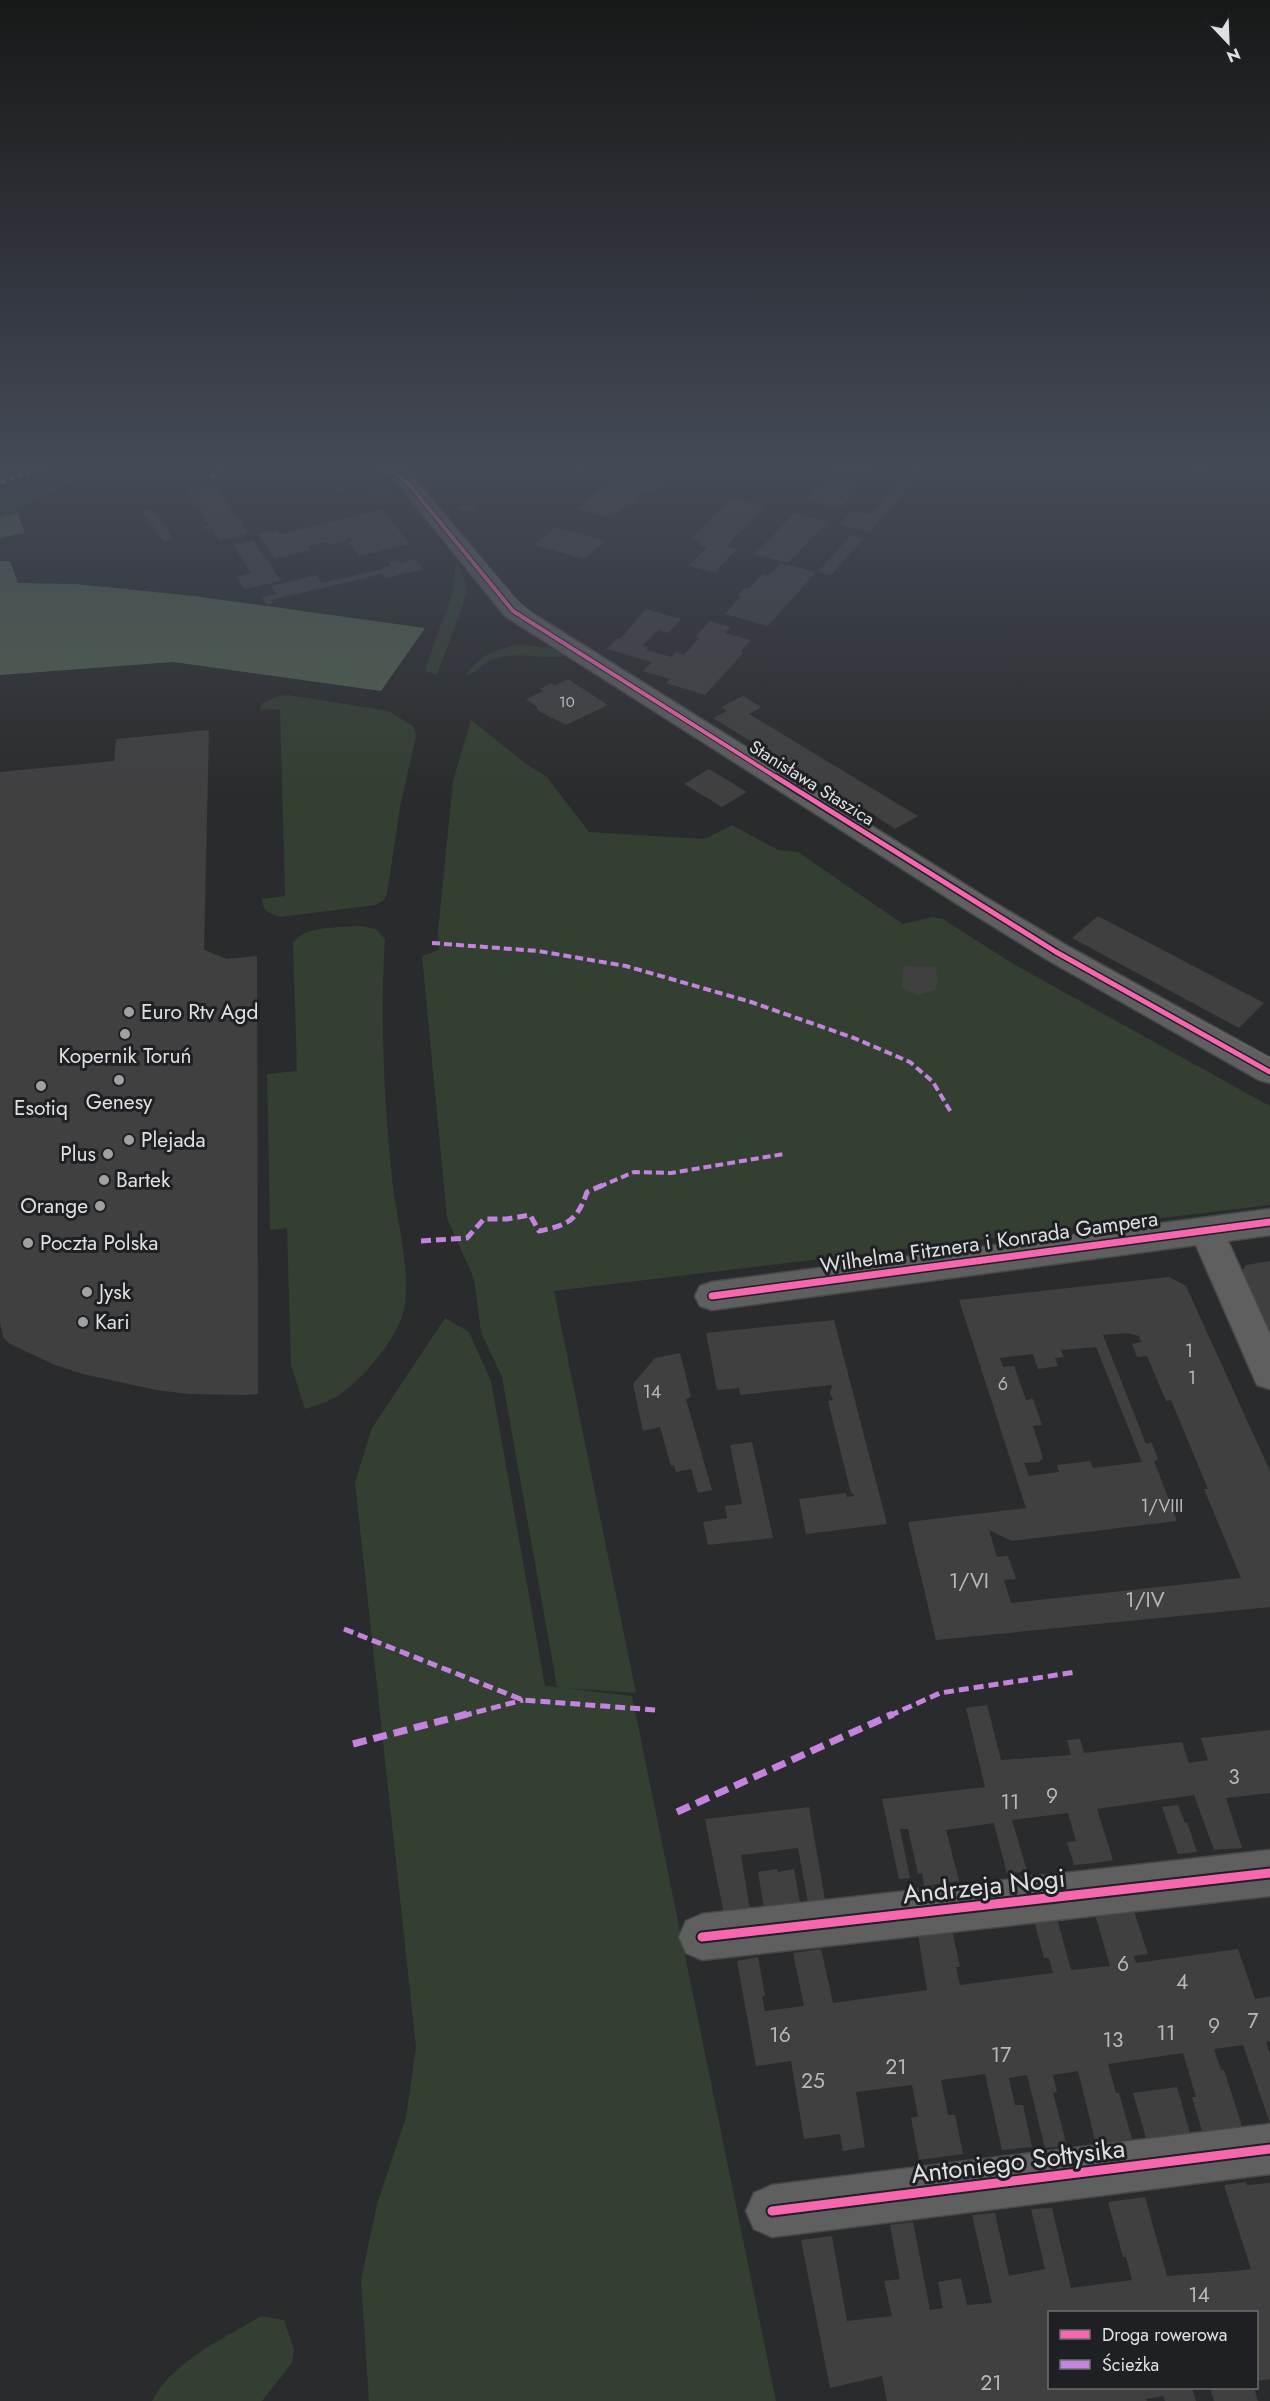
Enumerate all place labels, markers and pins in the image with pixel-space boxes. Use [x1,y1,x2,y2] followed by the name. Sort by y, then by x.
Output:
[141,997,258,1027] place label: Euro Rtv Agd
[122,1005,136,1019] marker: Euro Rtv Agd
[118,1027,132,1041] marker: Kopernik Toruń
[58,1041,192,1071] place label: Kopernik Toruń
[112,1073,126,1087] marker: Genesy
[34,1079,48,1093] marker: Esotiq
[86,1087,153,1117] place label: Genesy
[14,1093,68,1123] place label: Esotiq
[141,1125,206,1155] place label: Plejada
[122,1133,136,1147] marker: Plejada
[60,1139,96,1169] place label: Plus
[101,1147,115,1161] marker: Plus
[116,1165,171,1195] place label: Bartek
[97,1173,111,1187] marker: Bartek
[20,1191,88,1221] place label: Orange
[93,1199,107,1213] marker: Orange
[40,1228,158,1258] place label: Poczta Polska
[21,1236,35,1250] marker: Poczta Polska
[96,1277,132,1307] place label: Jysk
[80,1285,94,1299] marker: Jysk
[95,1307,130,1337] place label: Kari
[76,1315,90,1329] marker: Kari

